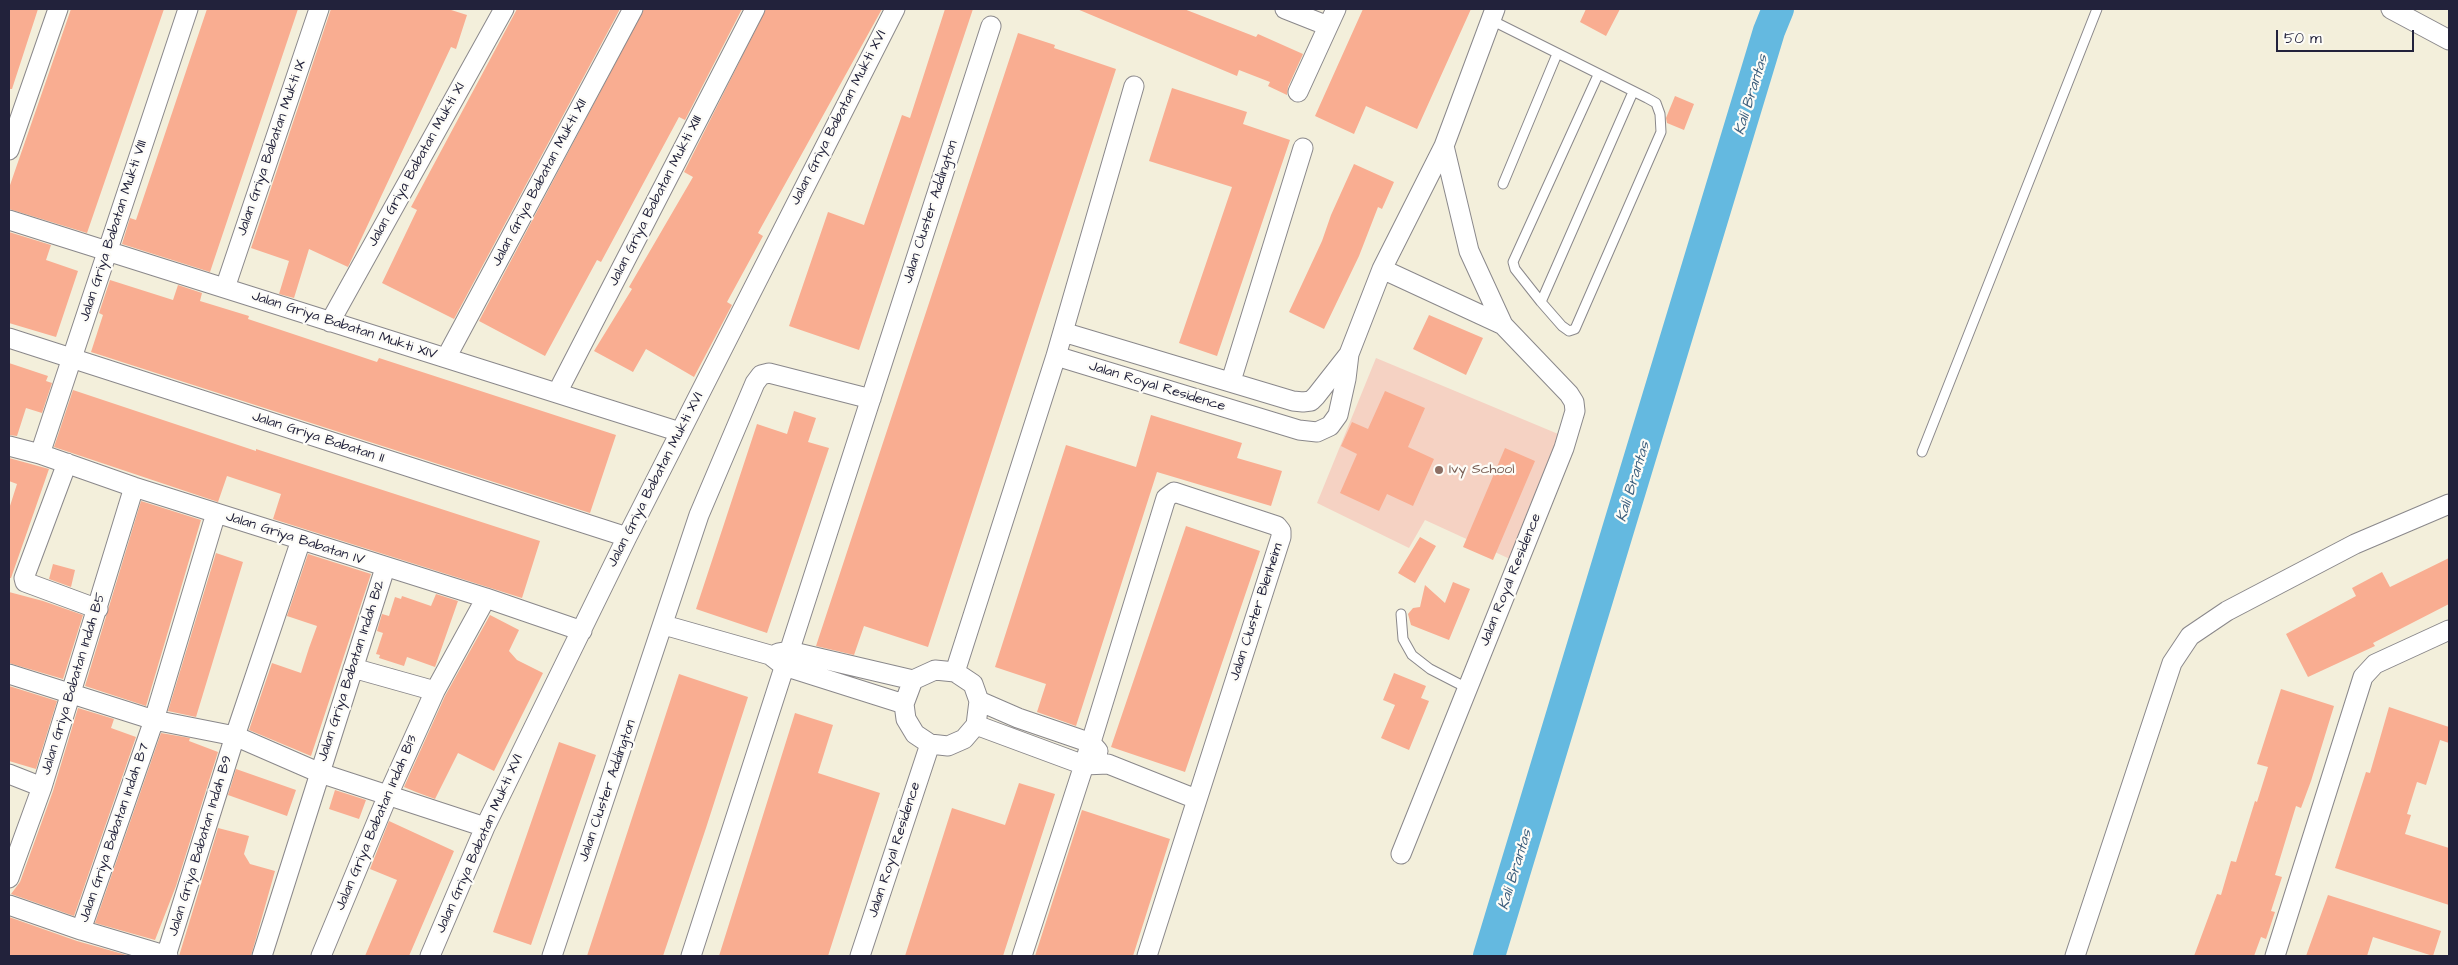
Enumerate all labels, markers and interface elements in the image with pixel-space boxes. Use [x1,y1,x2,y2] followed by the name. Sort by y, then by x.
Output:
[2278,20,2416,52] scale bar
[788,28,890,208] street label: Jalan Griya Babatan Mukti XVI
[2284,28,2322,49] text: 50 m
[1731,53,1773,137] water label: Kali Brantas
[234,58,310,238] street label: Jalan Griya Babatan Mukti IX
[365,80,469,250] street label: Jalan Griya Babatan Mukti XI
[489,96,591,270] street label: Jalan Griya Babatan Mukti XII
[606,113,706,289] street label: Jalan Griya Babatan Mukti XIII
[77,138,151,324] street label: Jalan Griya Babatan Mukti VIII
[900,138,962,286] street label: Jalan Cluster Addington
[249,288,439,364] street label: Jalan Griya Babatan Mukti XIV
[1087,358,1227,416] street label: Jalan Royal Residence
[605,390,707,570] street label: Jalan Griya Babatan Mukti XVI
[250,409,386,467] street label: Jalan Griya Babatan II
[1613,440,1655,524] water label: Kali Brantas
[1449,462,1514,478] place label: Ivy School
[1433,464,1445,476] marker: Ivy School
[224,509,366,569] street label: Jalan Griya Babatan IV
[1477,511,1545,649] street label: Jalan Royal Residence
[1227,541,1287,683] street label: Jalan Cluster Blenheim
[315,578,389,764] street label: Jalan Griya Babatan Indah B12
[38,591,110,777] street label: Jalan Griya Babatan Indah B5
[576,718,640,864] street label: Jalan Cluster Addington
[332,733,422,913] street label: Jalan Griya Babatan Indah B13
[76,741,154,925] street label: Jalan Griya Babatan Indah B7
[433,752,527,936] street label: Jalan Griya Babatan Mukti XVI
[166,754,236,938] street label: Jalan Griya Babatan Indah B9
[865,780,925,920] street label: Jalan Royal Residence
[1495,828,1537,912] water label: Kali Brantas

